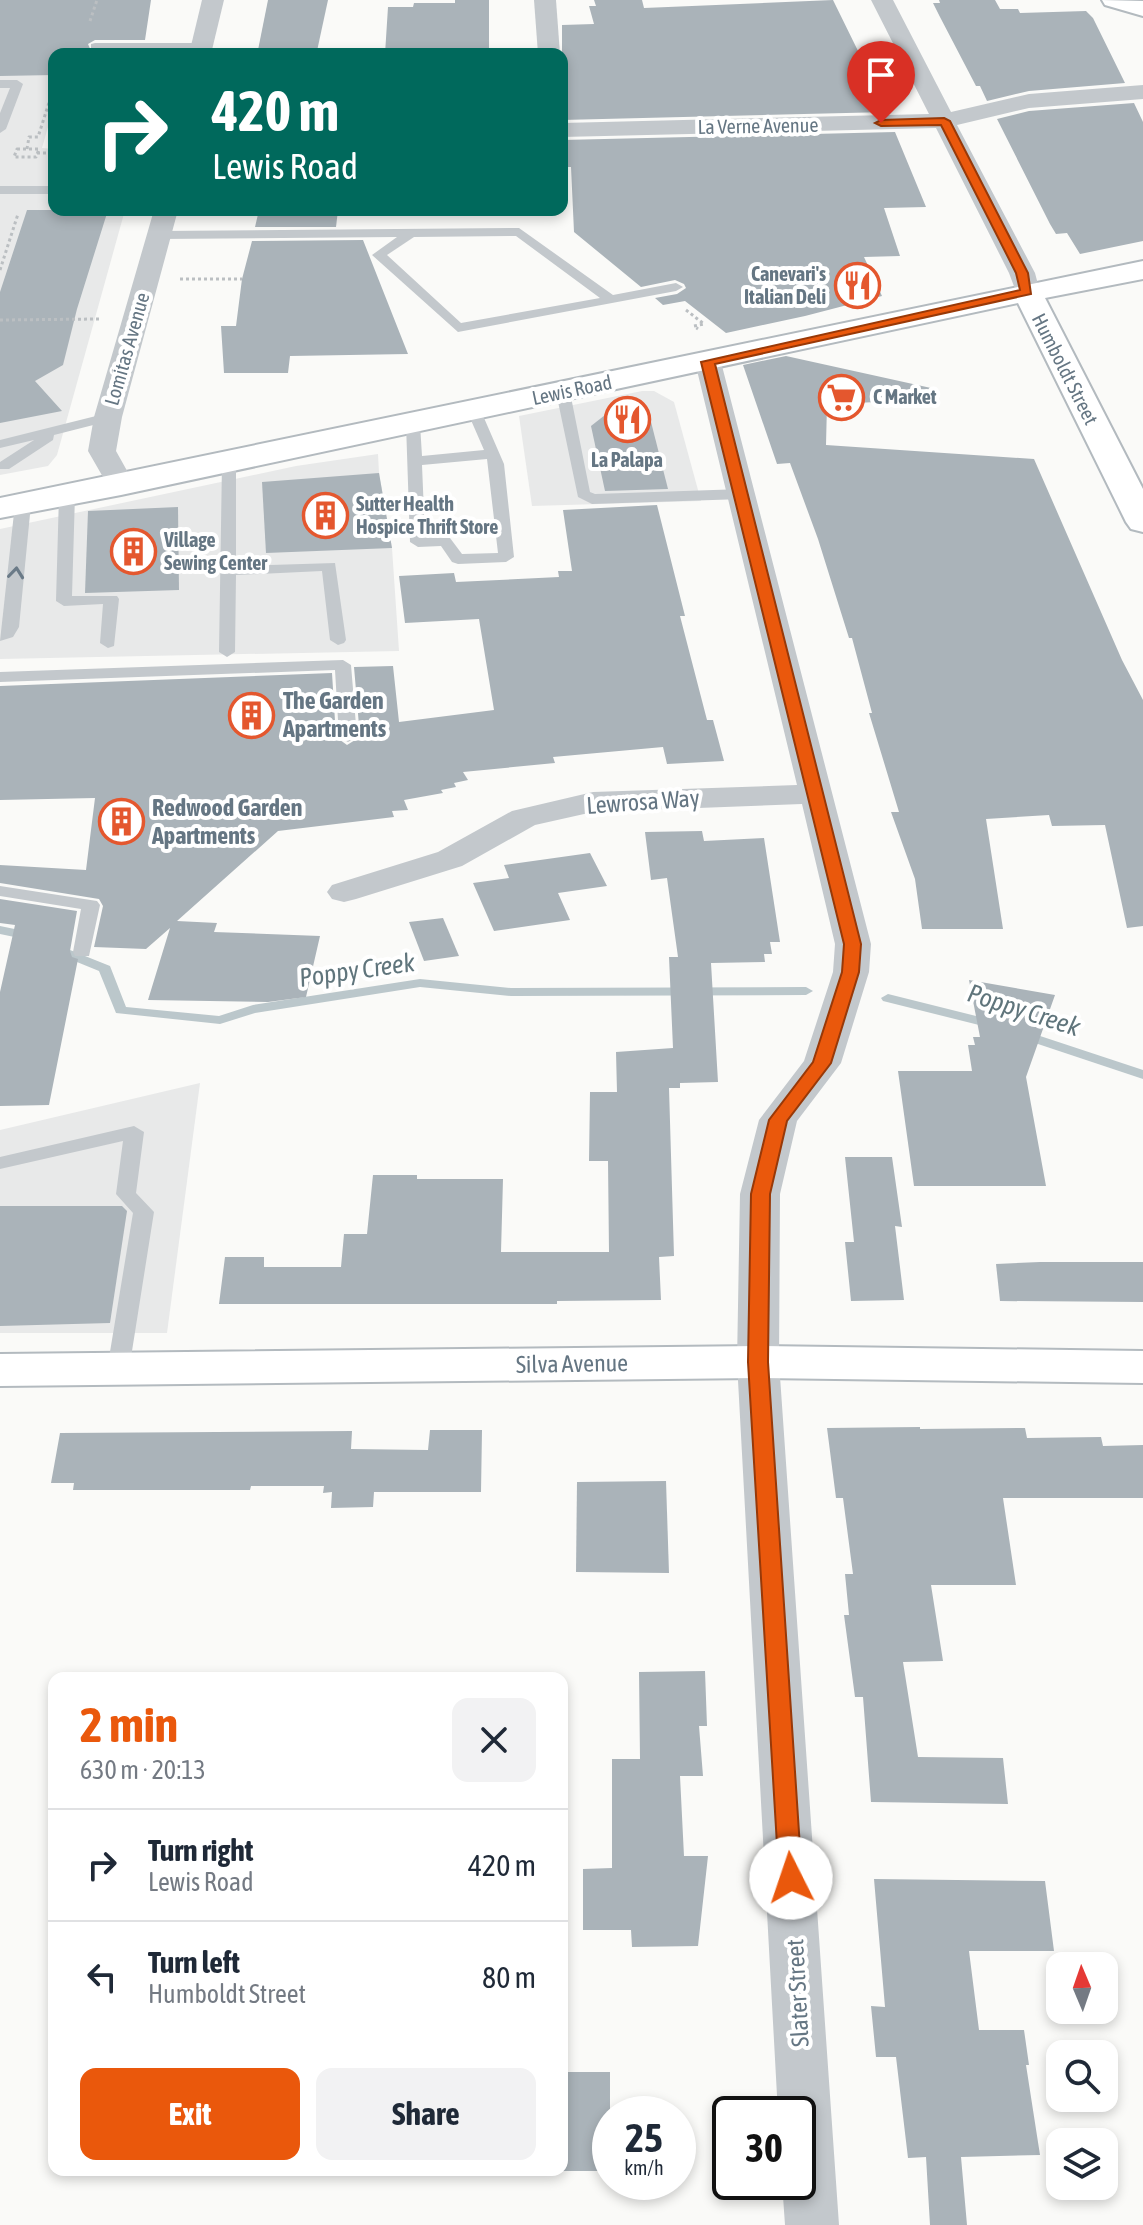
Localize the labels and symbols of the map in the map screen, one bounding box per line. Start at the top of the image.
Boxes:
pin [847,41,915,123]
street label: La Verne Avenue [697,113,819,138]
restaurant icon: Canevari's Italian Deli [833,261,881,309]
place label: Canevari's Italian Deli [744,262,826,308]
street label: Lomitas Avenue [99,290,154,408]
street label: Humboldt Street [1028,309,1103,428]
street label: Lewis Road [530,370,614,409]
supermarket icon: C Market [818,373,866,421]
place label: C Market [873,385,937,408]
restaurant icon: La Palapa [603,396,651,444]
place label: La Palapa [591,448,663,471]
building icon: Sutter Health Hospice Thrift Store [301,491,349,539]
place label: Sutter Health Hospice Thrift Store [356,492,498,538]
building icon: Village Sewing Center [109,527,157,575]
place label: Village Sewing Center [163,528,268,574]
one-way arrow [8,566,25,579]
place label: The Garden Apartments [282,687,387,742]
building icon: The Garden Apartments [228,691,276,739]
street label: Lewrosa Way [586,784,701,819]
place label: Redwood Garden Apartments [151,794,302,849]
building icon: Redwood Garden Apartments [97,798,145,846]
water label: Poppy Creek [297,947,417,993]
water label: Poppy Creek [964,978,1085,1042]
street label: Silva Avenue [516,1349,628,1378]
position arrow [749,1836,833,1920]
street label: Slater Street [781,1938,814,2048]
north arrow [1046,1952,1118,2024]
speed limit sign: 30 [712,2096,816,2200]

